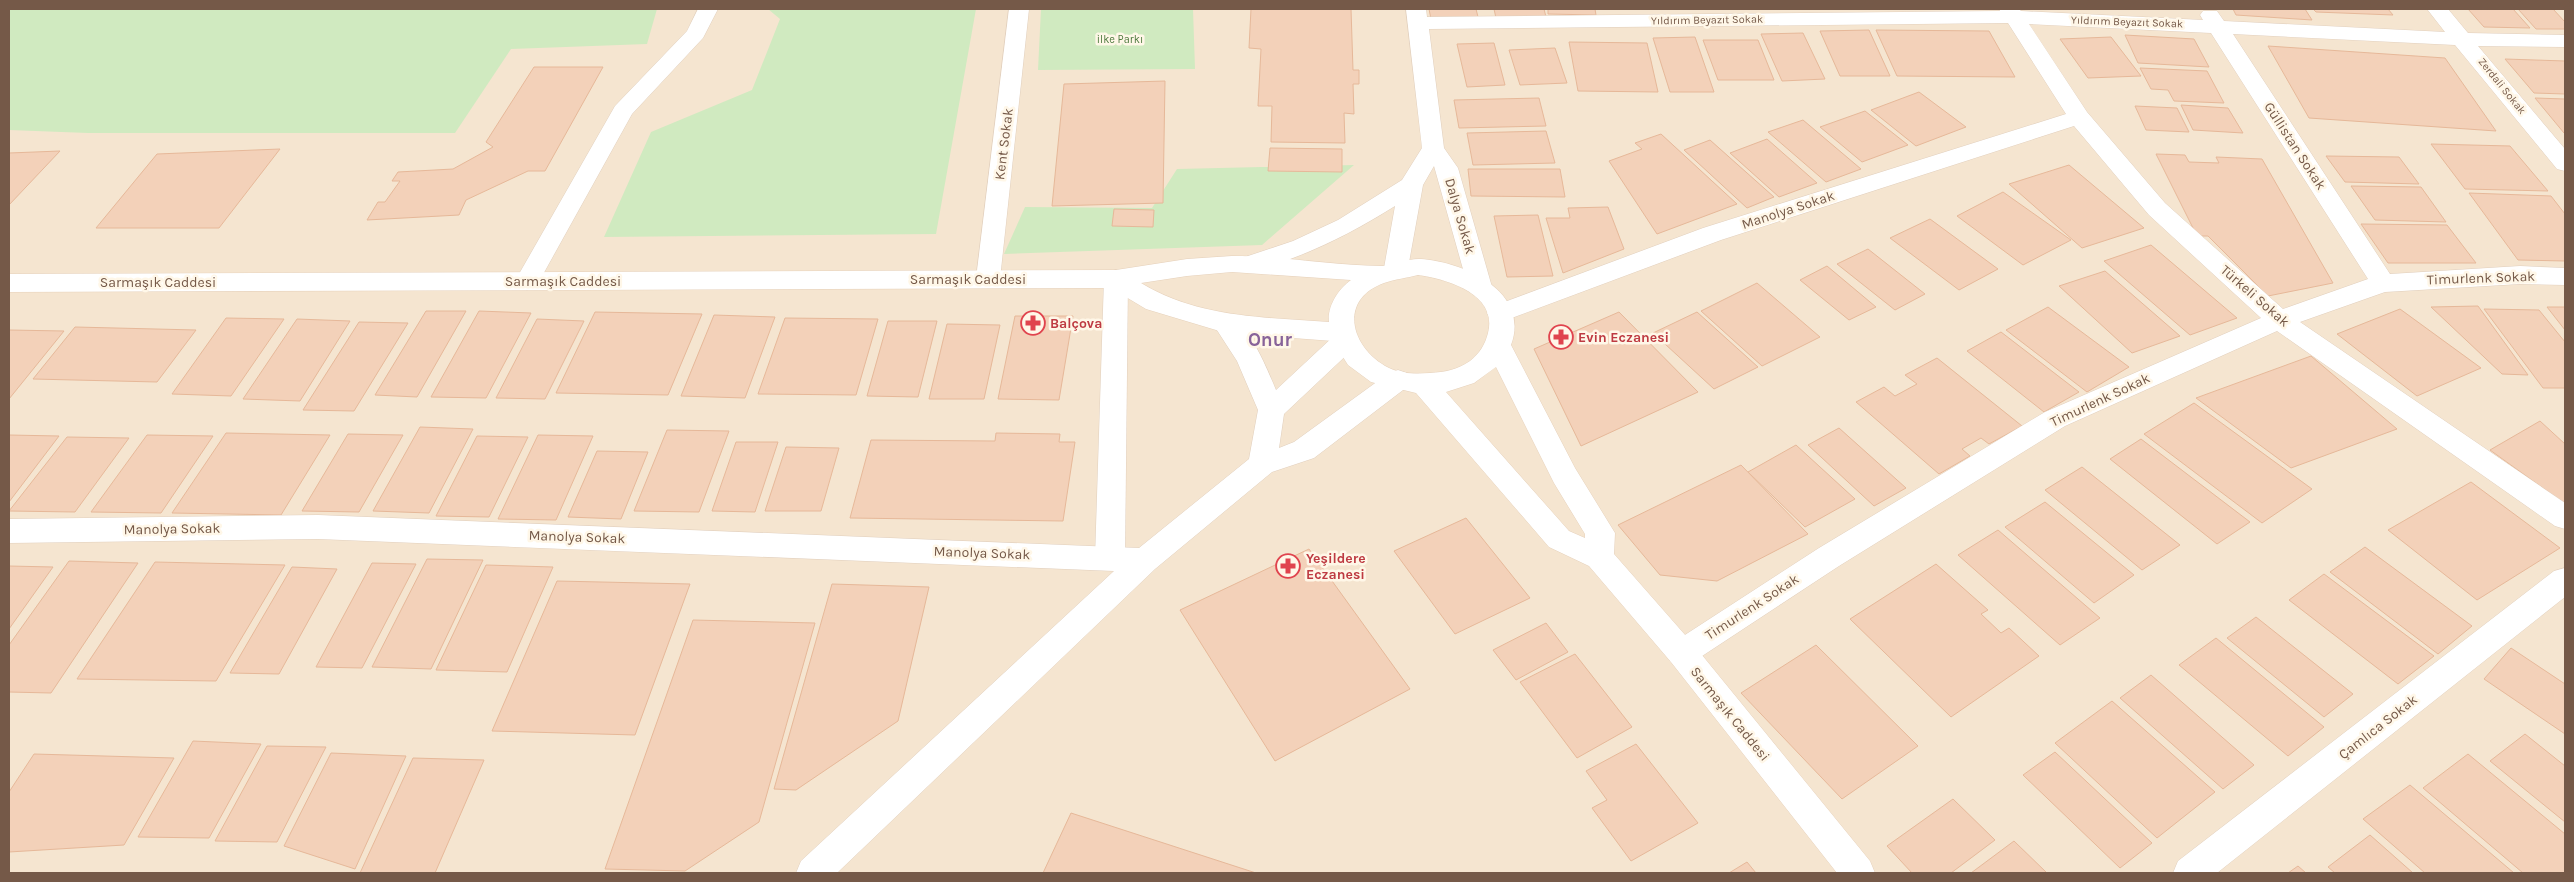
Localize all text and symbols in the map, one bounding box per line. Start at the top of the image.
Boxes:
street label: Yıldırım Beyazıt Sokak [1651,13,1763,27]
street label: Yıldırım Beyazıt Sokak [2071,14,2183,30]
park label: ilke Parkı [1097,33,1143,46]
street label: Zerdali Sokak [2475,55,2529,117]
street label: Güllistan Sokak [2260,99,2330,193]
street label: Kent Sokak [991,107,1017,181]
street label: Dalya Sokak [1441,176,1479,256]
street label: Manolya Sokak [1739,187,1837,233]
street label: Türkeli Sokak [2217,261,2293,331]
street label: Timurlenk Sokak [2427,268,2535,288]
street label: Sarmaşık Caddesi [910,271,1026,288]
street label: Sarmaşık Caddesi [505,273,621,290]
street label: Sarmaşık Caddesi [100,274,216,291]
pharmacy icon: Balçova [1020,310,1046,336]
place label: Balçova [1050,315,1102,332]
pharmacy icon: Evin Eczanesi [1548,324,1574,350]
district label: Onur [1248,329,1293,351]
place label: Evin Eczanesi [1578,329,1669,346]
street label: Timurlenk Sokak [2047,369,2153,431]
street label: Manolya Sokak [123,520,221,538]
street label: Manolya Sokak [528,527,626,547]
street label: Manolya Sokak [933,543,1031,563]
place label: Yeşildere Eczanesi [1306,550,1366,583]
pharmacy icon: Yeşildere Eczanesi [1275,553,1301,579]
street label: Timurlenk Sokak [1702,570,1802,644]
street label: Sarmaşık Caddesi [1687,663,1773,765]
street label: Çamlıca Sokak [2335,691,2421,763]

